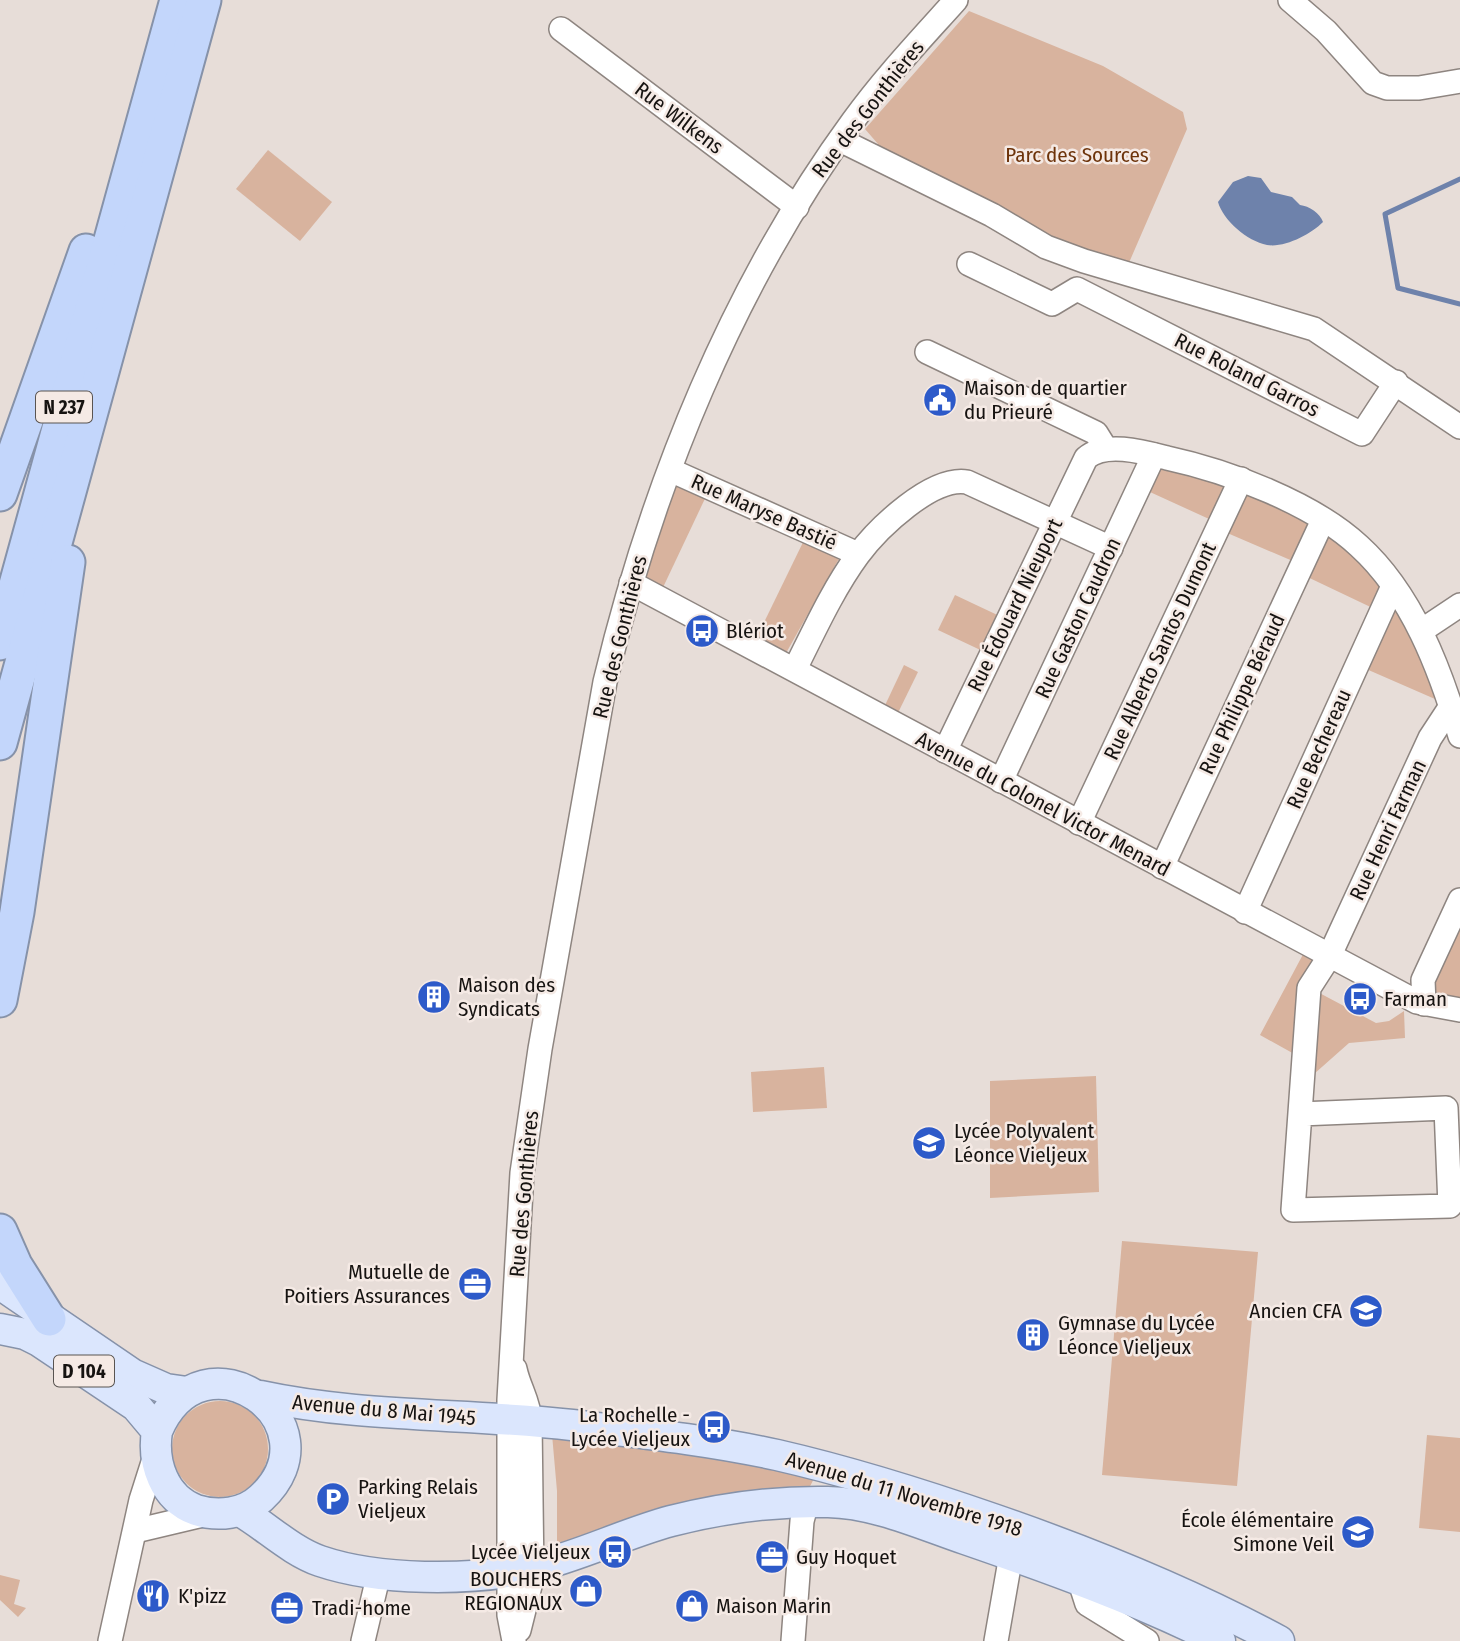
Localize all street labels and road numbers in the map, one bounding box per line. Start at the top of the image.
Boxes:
street label: Rue des Gonthières [806,35,930,183]
street label: Rue Wilkens [630,76,728,160]
street label: Rue Roland Garros [1170,327,1324,423]
road number: N 237 [36,392,92,422]
street label: Rue Maryse Bastié [687,468,841,556]
street label: Rue Édouard Nieuport [962,514,1068,696]
street label: Rue Gaston Caudron [1029,534,1127,702]
street label: Rue Alberto Santos Dumont [1098,538,1222,764]
street label: Rue des Gonthières [587,553,653,721]
street label: Rue Philippe Béraud [1193,610,1291,778]
street label: Rue Bechereau [1281,685,1357,813]
street label: Avenue du Colonel Victor Menard [911,726,1175,882]
street label: Rue Henri Farman [1344,755,1432,905]
street label: Rue des Gonthières [504,1110,544,1278]
road number: D 104 [54,1356,114,1386]
street label: Avenue du 8 Mai 1945 [291,1389,477,1431]
street label: Avenue du 11 Novembre 1918 [783,1446,1025,1542]

